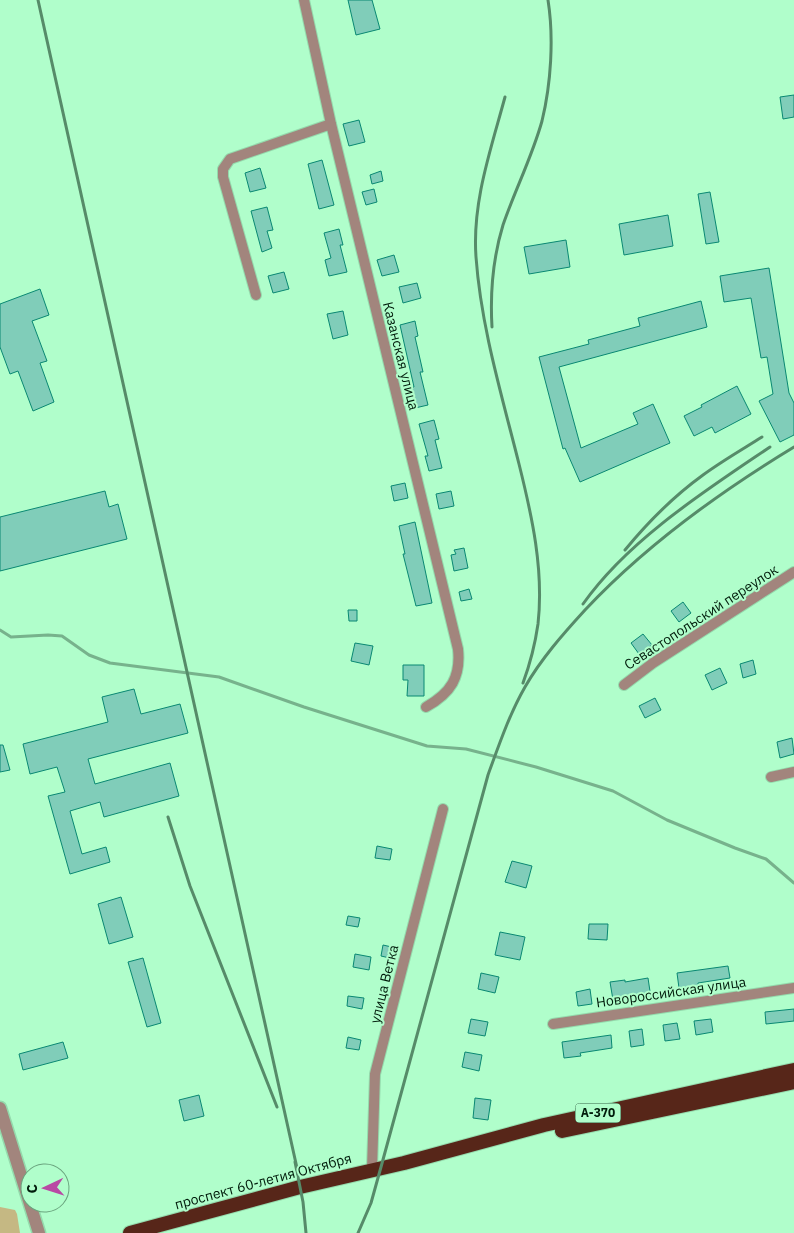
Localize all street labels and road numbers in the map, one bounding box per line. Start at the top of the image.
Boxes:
street label: Казанская улица [379,300,423,413]
street label: Севастопольский переулок [621,560,782,674]
street label: улица Ветка [366,942,403,1025]
street label: Новороссийская улица [595,972,748,1011]
road number: А-370 [576,1104,620,1122]
street label: проспект 60-летия Октября [173,1149,353,1213]

